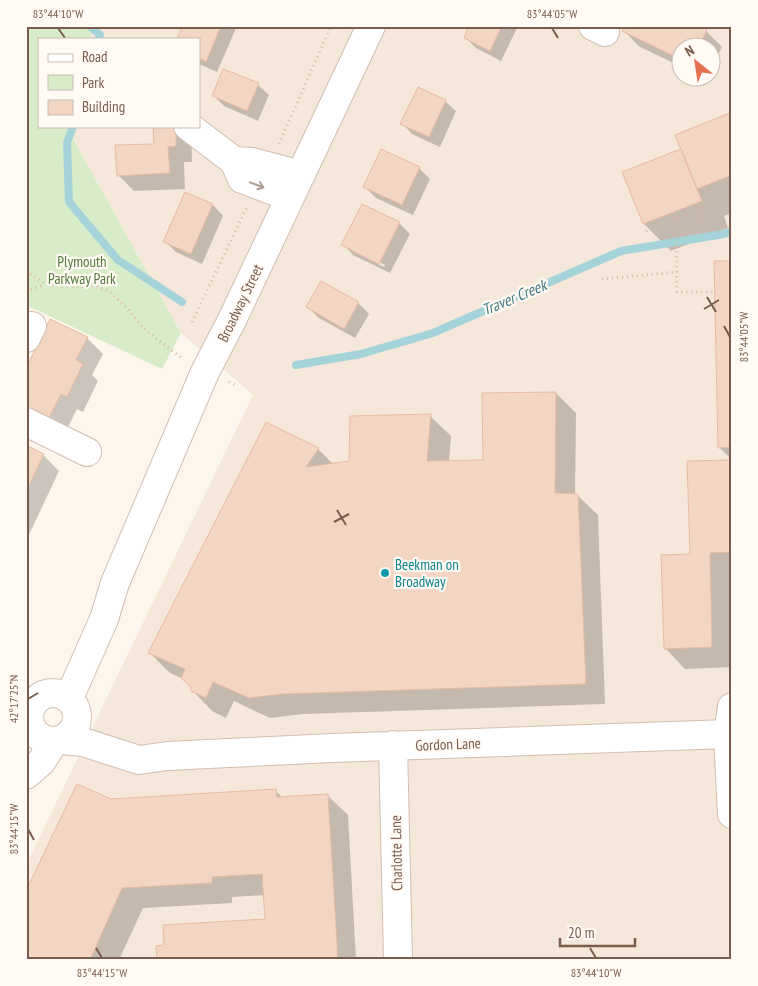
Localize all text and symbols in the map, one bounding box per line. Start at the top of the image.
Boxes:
text: 83°44'10"W [33,6,83,21]
text: 83°44'05"W [527,6,577,21]
legend [38,38,200,128]
north arrow [670,38,720,88]
text: N [682,41,697,60]
text: Road [82,47,108,66]
text: Park [82,73,104,92]
text: Building [82,97,125,116]
one-way arrow [250,181,265,190]
park label: Plymouth Parkway Park [48,252,116,288]
street label: Broadway Street [213,261,267,345]
water label: Traver Creek [479,274,551,319]
text: 83°44'05"W [736,312,751,362]
place label: Beekman on Broadway [395,555,459,591]
marker: Beekman on Broadway [379,567,391,579]
text: 42°17'25"N [6,675,21,723]
street label: Gordon Lane [415,733,481,755]
text: 83°44'15"W [6,804,21,854]
street label: Charlotte Lane [386,815,406,891]
scale bar [560,916,636,948]
text: 20 m [568,923,594,942]
text: 83°44'15"W [77,965,127,980]
text: 83°44'10"W [571,965,621,980]

